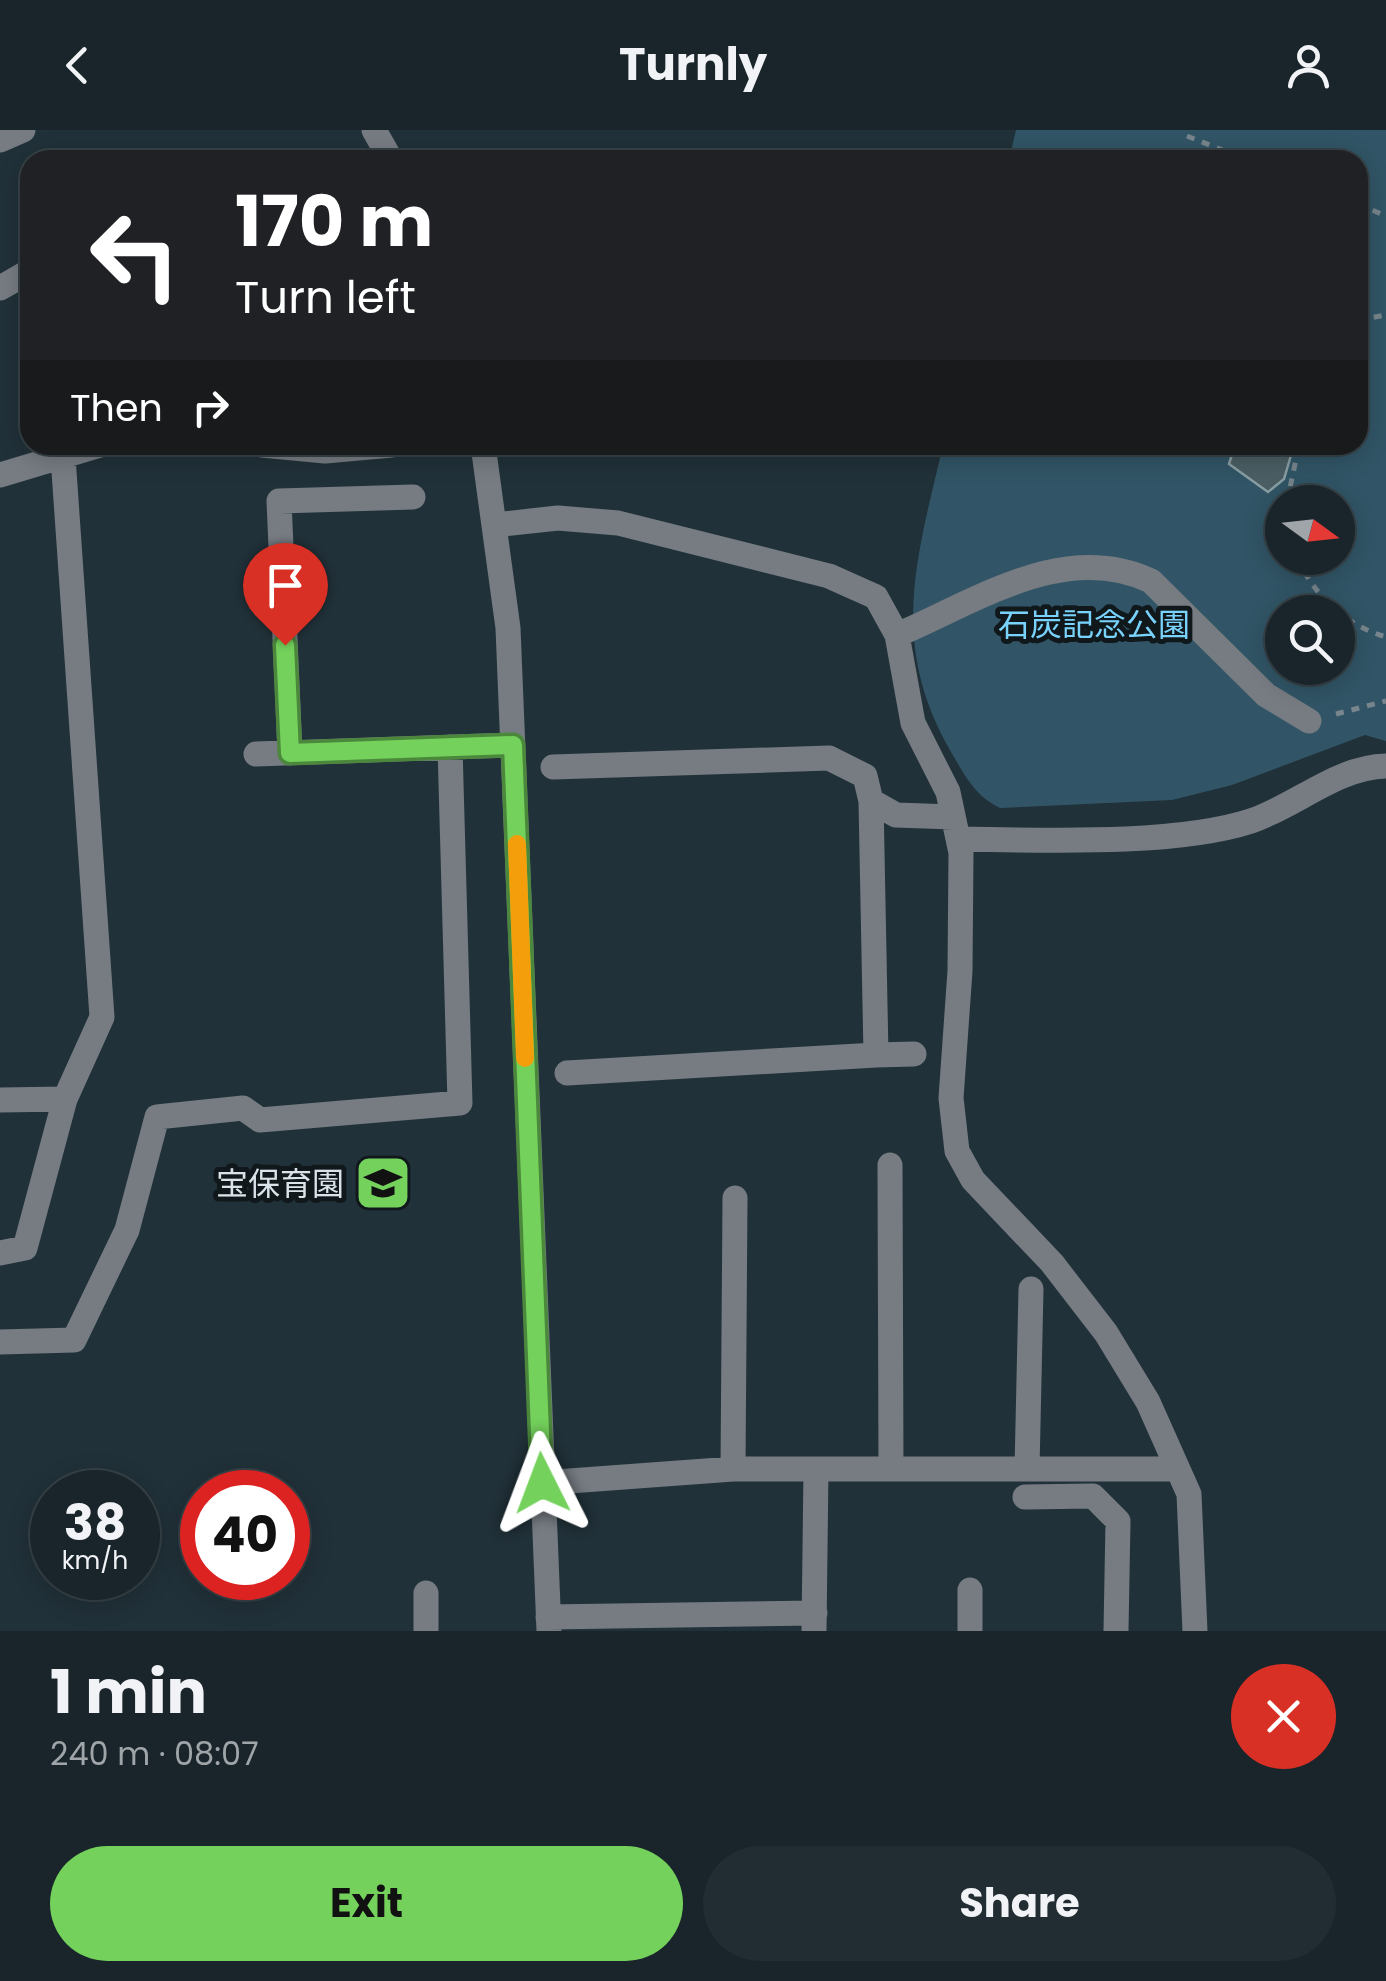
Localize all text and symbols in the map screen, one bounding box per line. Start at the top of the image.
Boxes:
text: Turnly [619,33,767,96]
icon: back [50,38,105,93]
icon: person [1281,38,1336,93]
text: 170 m [235,172,433,271]
icon: left [70,190,200,320]
text: Turn left [235,266,416,329]
icon: right [183,380,238,435]
text: Then [70,381,163,434]
north arrow [1265,485,1355,575]
map controls [1265,485,1355,685]
pin [243,543,328,646]
icon: arrive [258,558,313,613]
button: search [1265,595,1355,685]
park label: 石炭記念公園 [998,602,1190,647]
school or university icon: 宝保育園 [353,1153,413,1213]
place label: 宝保育園 [216,1161,344,1206]
position arrow [490,1431,594,1535]
speed limit sign: 40 [180,1470,310,1600]
text: 38 [64,1487,126,1558]
text: km/h [62,1543,128,1578]
text: 1 min [50,1650,207,1734]
button: close [1231,1664,1336,1769]
text: 240 m · 08:07 [50,1731,259,1776]
button: Exit [50,1846,683,1961]
button: Share [703,1846,1336,1961]

